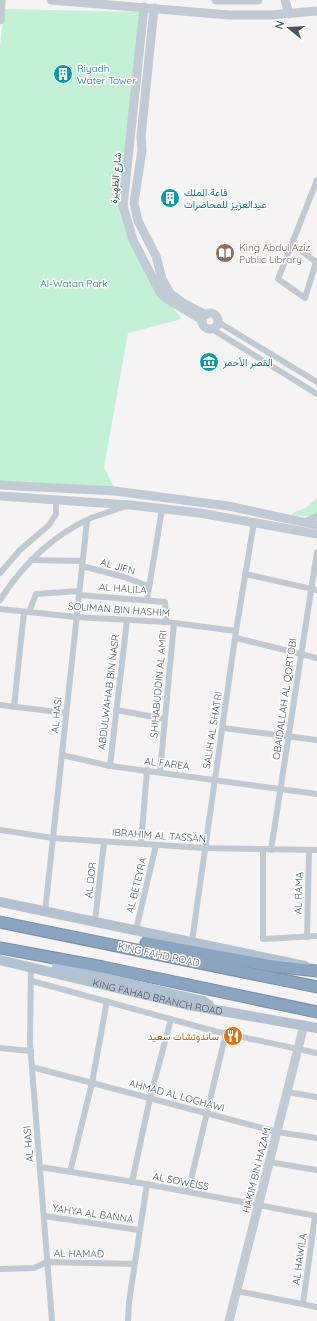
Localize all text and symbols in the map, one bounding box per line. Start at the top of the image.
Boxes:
north arrow [269,8,309,48]
text: N [272,19,287,31]
place label: Riyadh Water Tower [77,62,136,87]
building icon: Riyadh Water Tower [52,63,74,85]
street label: شارع الظهيرة [107,152,124,204]
place label: قاعة الملك عبدالعزيز للمحاضرات [184,186,267,211]
building icon: قاعة الملك عبدالعزيز للمحاضرات [159,187,181,209]
place label: King Abdul Aziz Public Library [239,241,311,266]
library icon: King Abdul Aziz Public Library [214,242,236,264]
park label: Al-Watan Park [40,277,108,290]
museum icon: القصر الأحمر [198,351,220,373]
place label: القصر الأحمر [222,356,273,369]
street label: AL JIFN [99,555,137,578]
street label: AL HALILA [99,580,148,597]
street label: SOLIMAN BIN HASHIM [68,599,170,620]
street label: SHIHABUDDIN AL AMRI [147,630,170,738]
street label: ABDULWAHAB BIN NASR [95,633,122,751]
street label: OBAIDALLAH AL QORTOBI [270,637,299,761]
street label: SALIH AL SHATRI [200,690,225,770]
street label: AL HASI [48,696,65,734]
street label: AL FAREA [144,754,191,773]
street label: IBRAHIM AL TASSAN [111,826,207,845]
street label: AL BETEYRA [123,855,150,914]
street label: AL DOR [82,861,99,899]
street label: AL RAMA [291,871,306,914]
street label: KING FAHD ROAD [117,940,201,969]
street label: KING FAHAD BRANCH ROAD [91,976,224,1018]
restaurant icon: ساندوتشات سعيد [222,1025,244,1047]
place label: ساندوتشات سعيد [148,1030,219,1043]
street label: AHMAD AL LOGHAWI [128,1076,226,1114]
street label: AL HASI [20,1125,37,1163]
street label: HAKIM BIN HAZAM [240,1126,273,1214]
street label: AL SOWEISS [152,1170,210,1193]
street label: YAHYA AL BANNA [52,1201,135,1226]
street label: AL HAWILA [289,1232,310,1286]
street label: AL HAMAD [54,1247,104,1260]

